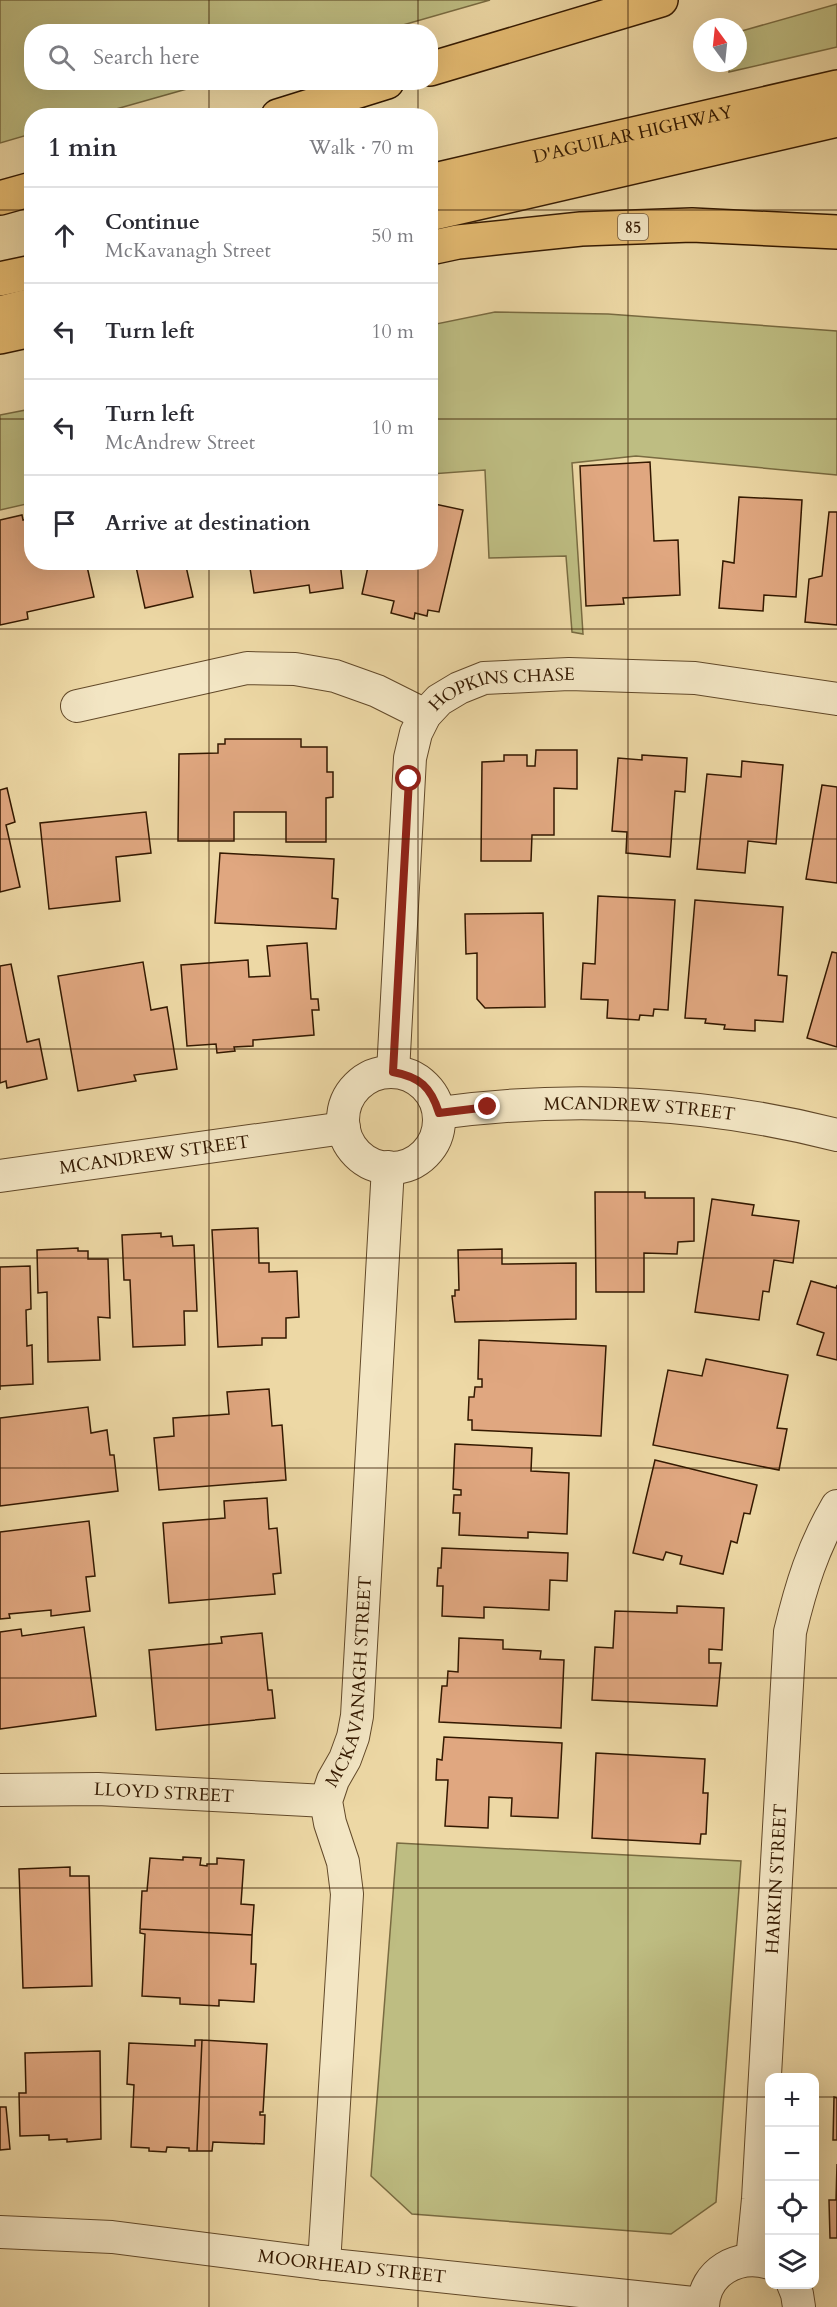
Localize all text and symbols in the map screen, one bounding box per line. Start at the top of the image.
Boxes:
north arrow [693,18,747,72]
search box [24,24,438,90]
icon: search [45,41,78,74]
text: Search here [93,42,200,72]
street label: D'AGUILAR HIGHWAY [530,99,736,170]
text: 1 min [48,130,117,165]
text: Walk · 70 m [309,134,414,161]
text: Continue [105,207,200,237]
road number: 85 [618,214,648,240]
icon: ahead [48,219,81,252]
text: 50 m [371,222,414,249]
text: McKavanagh Street [105,237,271,264]
icon: left [48,315,81,348]
text: Turn left [105,316,194,346]
text: 10 m [371,318,414,345]
text: Turn left [105,399,194,429]
icon: left [48,411,81,444]
text: 10 m [371,414,414,441]
text: McAndrew Street [105,429,255,456]
icon: arrive [48,507,81,540]
text: Arrive at destination [105,508,310,538]
street label: HOPKINS CHASE [423,662,575,717]
route start [395,765,421,791]
street label: MCANDREW STREET [543,1091,737,1127]
route end [474,1093,500,1119]
street label: MCANDREW STREET [58,1129,251,1181]
street label: MCKAVANAGH STREET [319,1575,378,1792]
street label: LLOYD STREET [93,1777,235,1809]
street label: HARKIN STREET [760,1803,793,1955]
map controls [765,2073,819,2289]
button: + [765,2073,819,2127]
button: − [765,2127,819,2181]
button: locate [765,2181,819,2235]
button: layers [765,2235,819,2289]
street label: MOORHEAD STREET [256,2244,447,2290]

